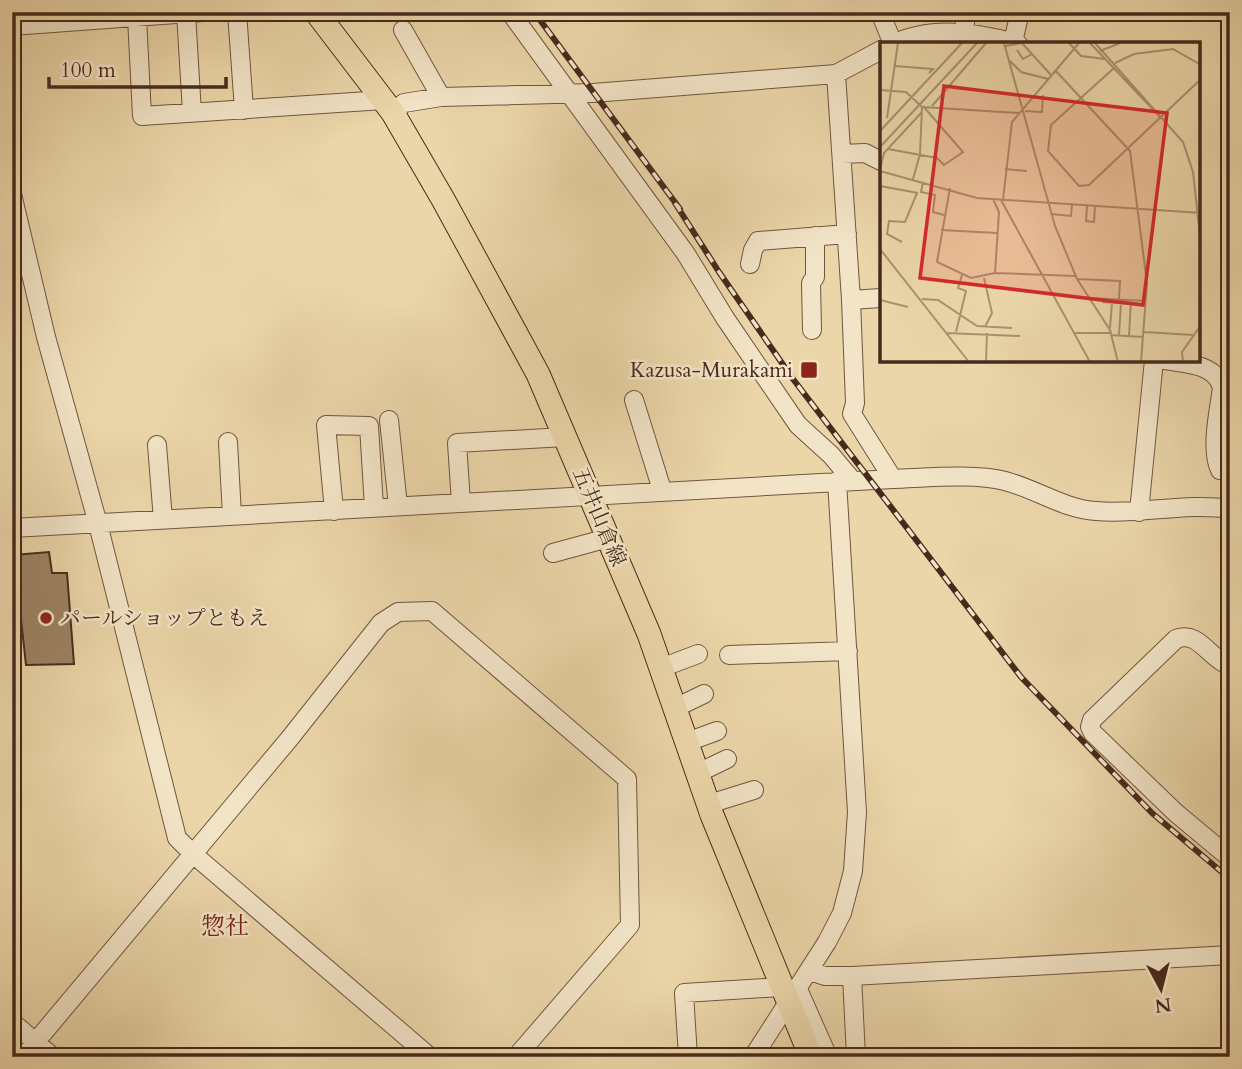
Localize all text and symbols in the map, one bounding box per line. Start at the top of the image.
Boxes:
inset map [880,42,1200,362]
scale bar [49,46,226,90]
text: 100 m [60,56,116,85]
place label: Kazusa-Murakami [630,356,793,385]
marker: Kazusa-Murakami [799,360,819,380]
street label: 五井山倉線 [565,463,633,571]
place label: パールショップともえ [60,604,269,633]
marker: パールショップともえ [38,610,54,626]
district label: 惣社 [201,910,249,943]
north arrow [1126,954,1196,1024]
text: N [1153,991,1173,1019]

